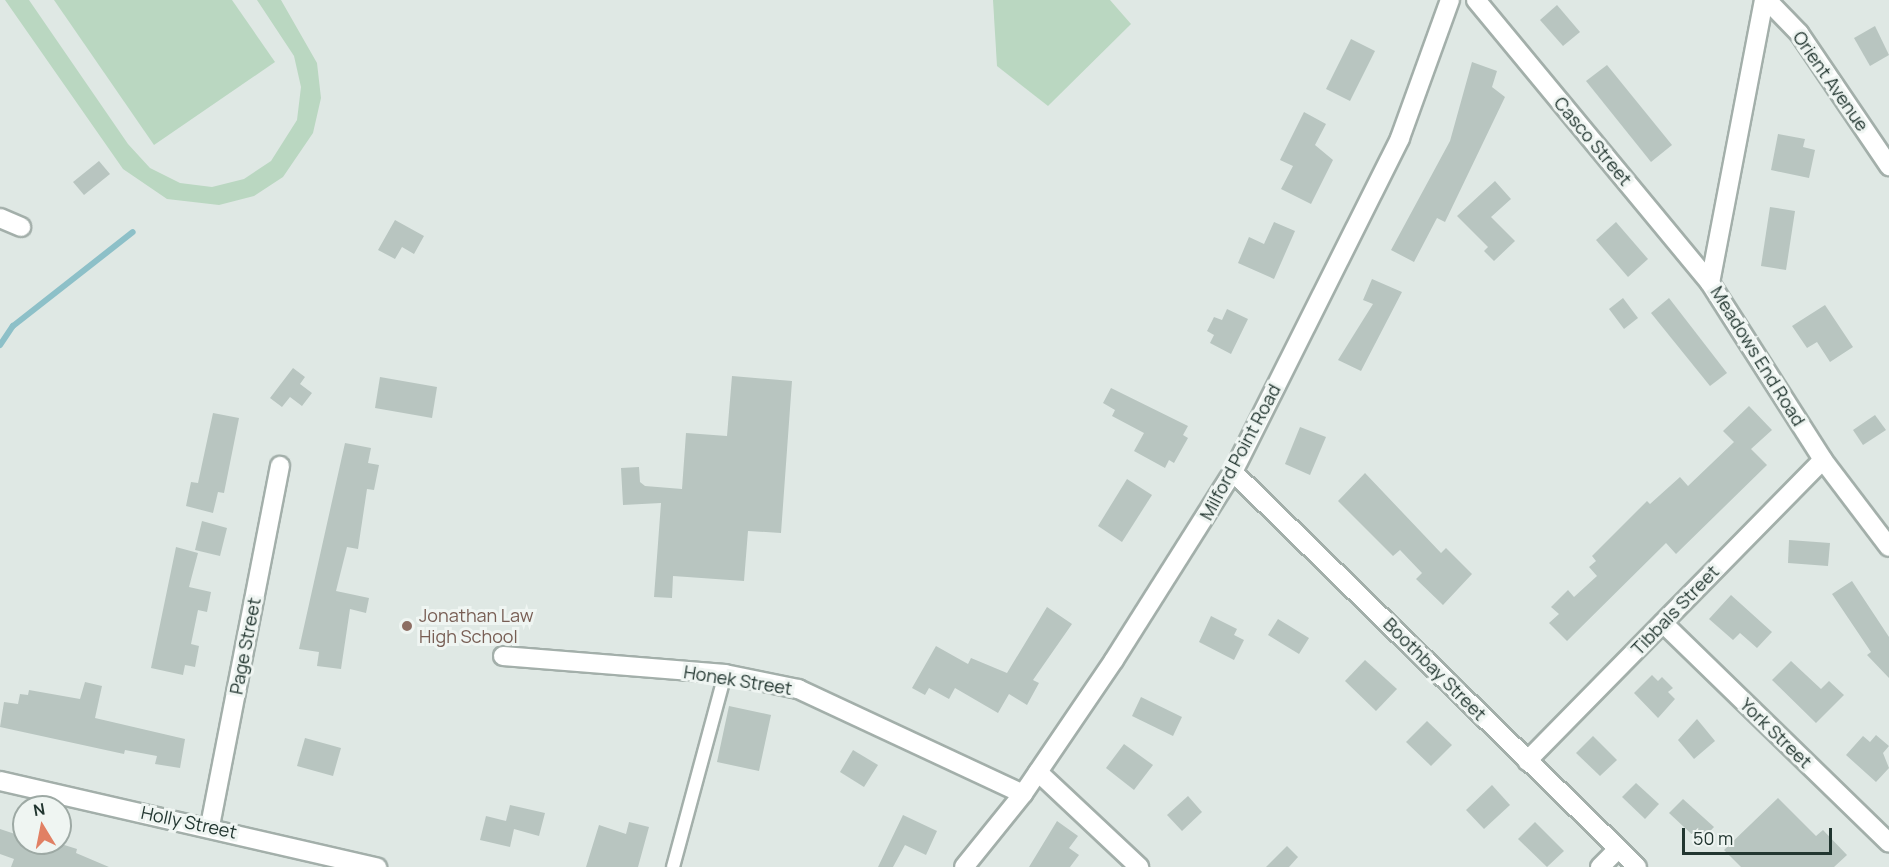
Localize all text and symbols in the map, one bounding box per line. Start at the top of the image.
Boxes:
street label: Orient Avenue [1789,27,1873,135]
street label: Casco Street [1550,92,1636,190]
street label: Meadows End Road [1706,282,1810,430]
street label: Milford Point Road [1195,380,1285,524]
street label: Tibbals Street [1627,561,1723,659]
street label: Page Street [225,596,265,696]
place label: Jonathan Law High School [419,605,534,648]
street label: Boothbay Street [1379,613,1491,725]
marker: Jonathan Law High School [400,619,414,633]
street label: Honek Street [682,661,794,699]
street label: York Street [1736,694,1816,772]
north arrow [12,795,72,855]
text: N [32,797,47,821]
street label: Holly Street [139,801,239,843]
scale bar [1685,816,1835,854]
text: 50 m [1693,826,1733,850]

